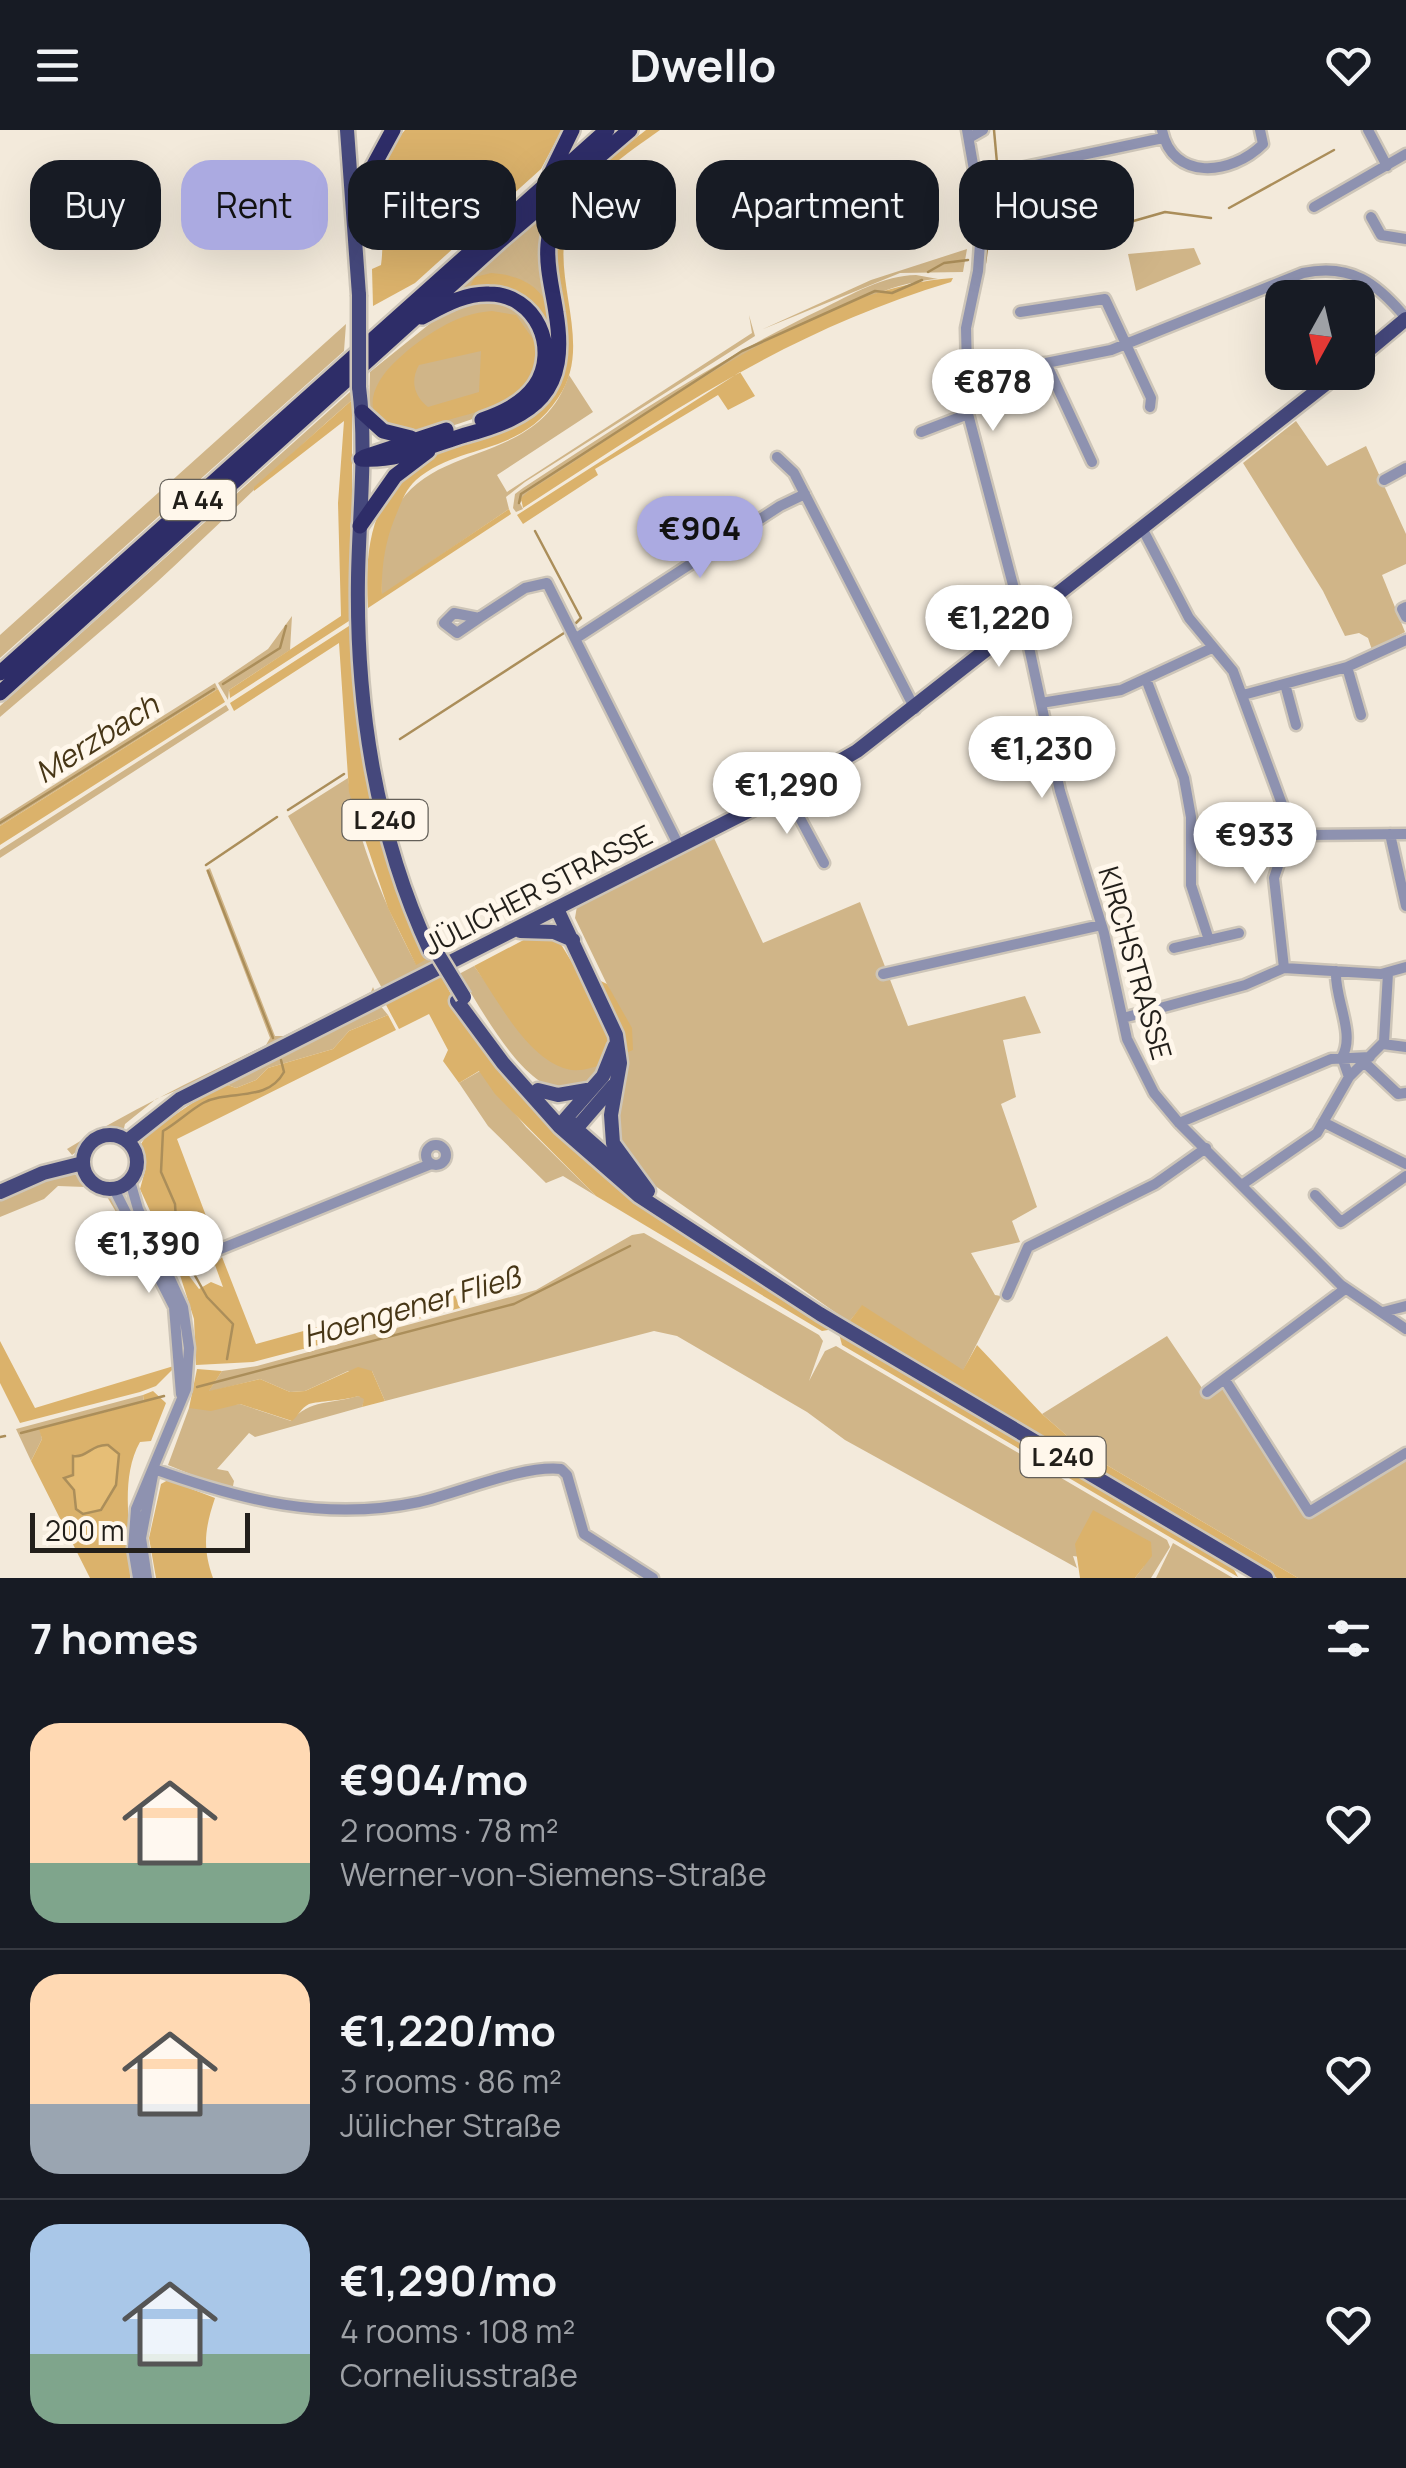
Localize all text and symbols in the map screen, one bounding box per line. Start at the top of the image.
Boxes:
text: Dwello [630,34,776,96]
icon: menu [30,38,85,93]
icon: heart [1321,38,1376,93]
chip: Buy [30,160,161,250]
chip: Rent [181,160,328,250]
chip: Filters [348,160,516,250]
chip: New [536,160,676,250]
chip: Apartment [696,160,939,250]
chip: House [959,160,1134,250]
north arrow [1265,280,1375,390]
map controls [1265,280,1375,390]
pin: €878 [934,349,1052,434]
text: €878 [954,359,1032,403]
road number: A 44 [160,480,236,520]
pin: €904 [641,496,759,581]
text: €904 [659,506,741,550]
pin: €1,220 [918,585,1080,670]
text: €1,220 [947,595,1051,639]
water label: Merzbach [27,683,167,792]
pin: €1,230 [961,716,1123,801]
text: €1,230 [990,726,1094,770]
pin: €1,290 [706,752,868,837]
text: €1,290 [735,762,839,806]
road number: L 240 [342,800,428,840]
pin: €933 [1196,802,1314,887]
text: €933 [1216,812,1294,856]
street label: JÜLICHER STRASSE [417,815,658,963]
street label: KIRCHSTRASSE [1090,862,1182,1064]
pin: €1,390 [68,1211,230,1296]
text: €1,390 [97,1221,201,1265]
water label: Hoengener Fließ [298,1255,526,1356]
road number: L 240 [1020,1437,1106,1477]
scale bar [30,1508,250,1552]
text: 200 m [45,1511,124,1549]
text: 7 homes [30,1609,198,1667]
icon: filters [1321,1611,1376,1666]
text: €904/mo [340,1750,528,1808]
icon: home [110,1763,230,1883]
icon: heart [1321,1796,1376,1851]
text: 2 rooms · 78 m² [340,1808,559,1852]
text: Werner-von-Siemens-Straße [340,1852,767,1896]
text: €1,220/mo [340,2001,556,2059]
icon: home [110,2014,230,2134]
icon: heart [1321,2047,1376,2102]
text: 3 rooms · 86 m² [340,2059,562,2103]
text: Jülicher Straße [340,2103,561,2147]
text: €1,290/mo [340,2251,557,2309]
icon: home [110,2264,230,2384]
icon: heart [1321,2297,1376,2352]
text: 4 rooms · 108 m² [340,2309,575,2353]
text: Corneliusstraße [340,2353,578,2397]

